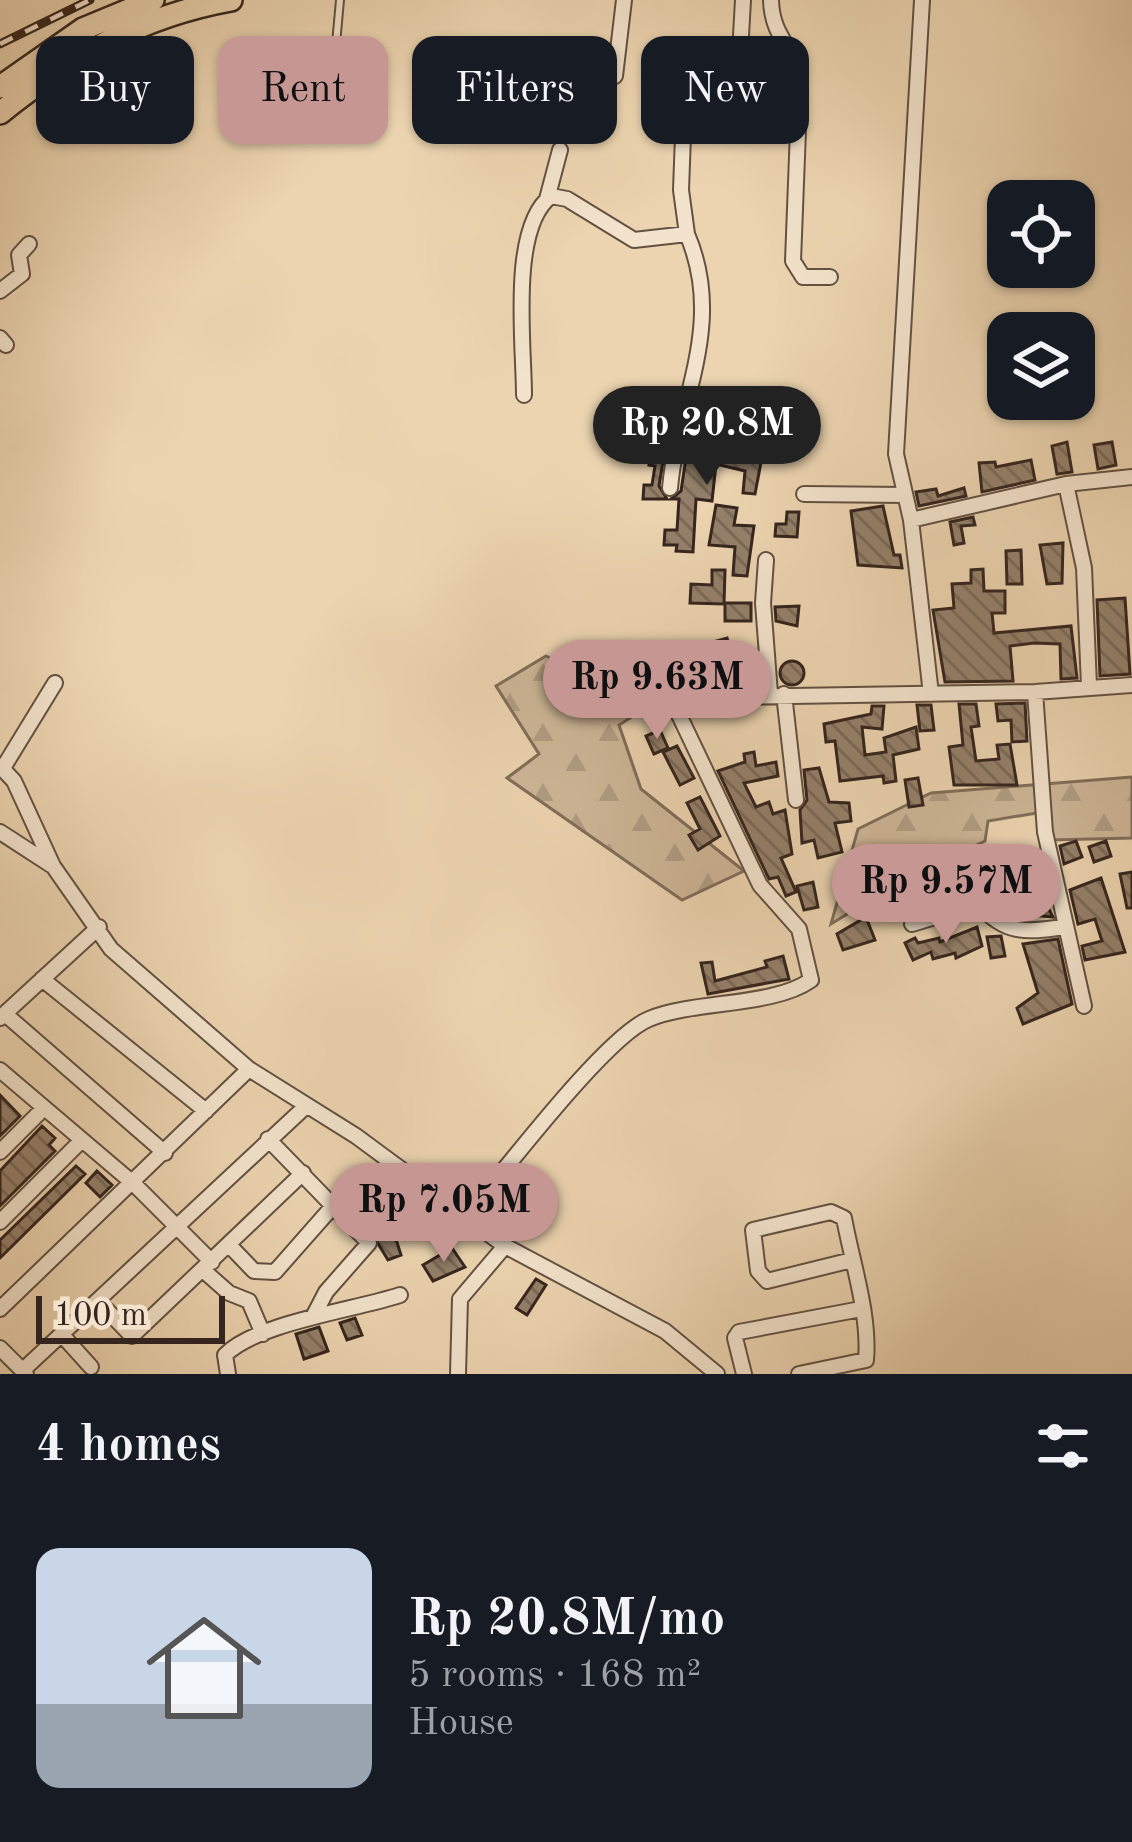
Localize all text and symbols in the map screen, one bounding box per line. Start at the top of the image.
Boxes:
chip: Buy [36,36,194,144]
chip: Rent [218,36,388,144]
chip: Filters [412,36,617,144]
chip: New [641,36,809,144]
map controls [987,180,1095,420]
button: locate [987,180,1095,288]
button: layers [987,312,1095,420]
pin: Rp 20.8M [583,386,831,488]
text: Rp 20.8M [620,405,794,444]
pin: Rp 9.63M [533,640,781,742]
text: Rp 9.63M [570,659,744,698]
pin: Rp 9.57M [822,844,1070,946]
text: Rp 9.57M [859,863,1033,902]
pin: Rp 7.05M [320,1163,568,1265]
text: Rp 7.05M [357,1182,531,1221]
scale bar [36,1290,225,1343]
text: 100 m [54,1300,147,1333]
icon: filters [1030,1413,1096,1479]
text: 4 homes [36,1421,221,1472]
text: Rp 20.8M/mo [408,1595,725,1646]
icon: home [132,1596,276,1740]
text: 5 rooms · 168 m² [408,1656,701,1695]
text: House [408,1704,514,1743]

